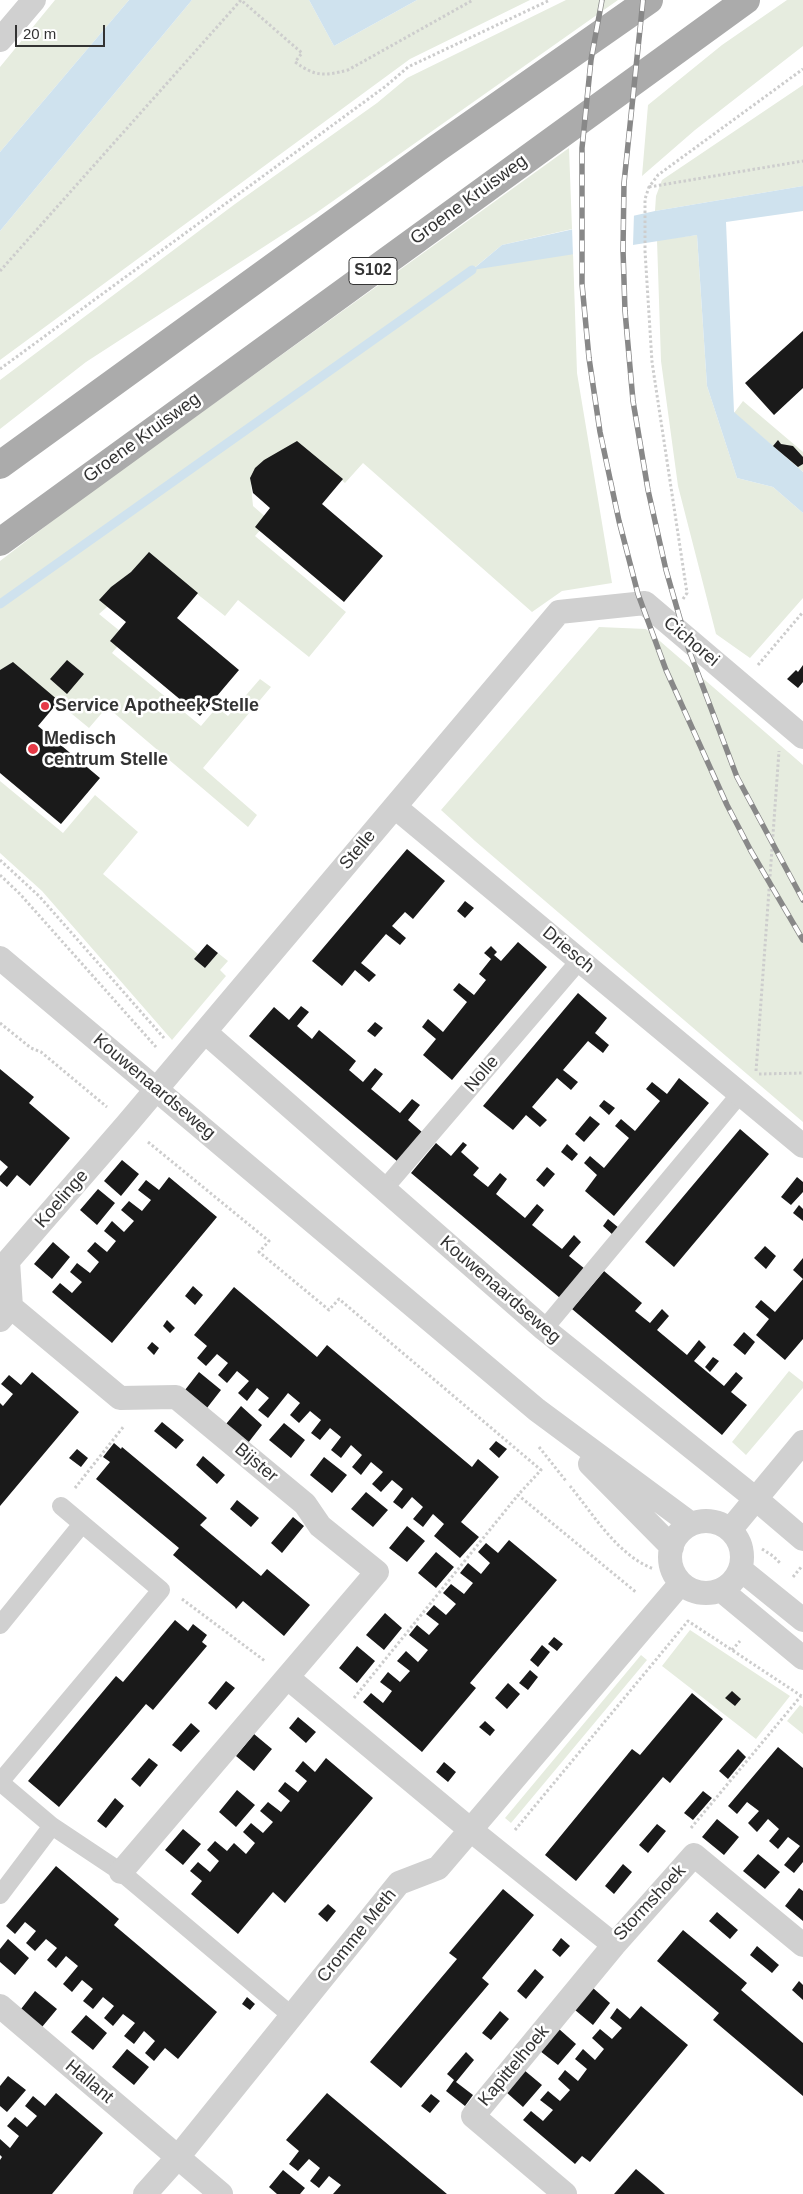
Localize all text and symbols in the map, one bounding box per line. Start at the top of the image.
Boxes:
scale bar [18,15,108,47]
text: 20 m [23,25,56,42]
street label: Groene Kruisweg [406,150,532,250]
road number: S102 [349,258,397,284]
street label: Groene Kruisweg [79,388,205,488]
street label: Cichorei [659,613,723,671]
place label: Service Apotheek Stelle [55,695,259,717]
marker: Service Apotheek Stelle [39,700,51,712]
place label: Medisch centrum Stelle [44,728,168,771]
marker: Medisch centrum Stelle [26,742,40,756]
street label: Stelle [335,826,381,874]
street label: Driesch [538,922,598,978]
street label: Kouwenaardseweg [88,1030,220,1144]
street label: Nolle [460,1051,504,1097]
street label: Koelinge [31,1165,93,1233]
street label: Kouwenaardseweg [435,1232,565,1348]
street label: Bijster [230,1439,282,1487]
street label: Stormshoek [609,1861,691,1945]
street label: Cromme Meth [313,1885,401,1987]
street label: Kapittelhoek [474,2021,554,2111]
street label: Hallant [61,2056,117,2108]

